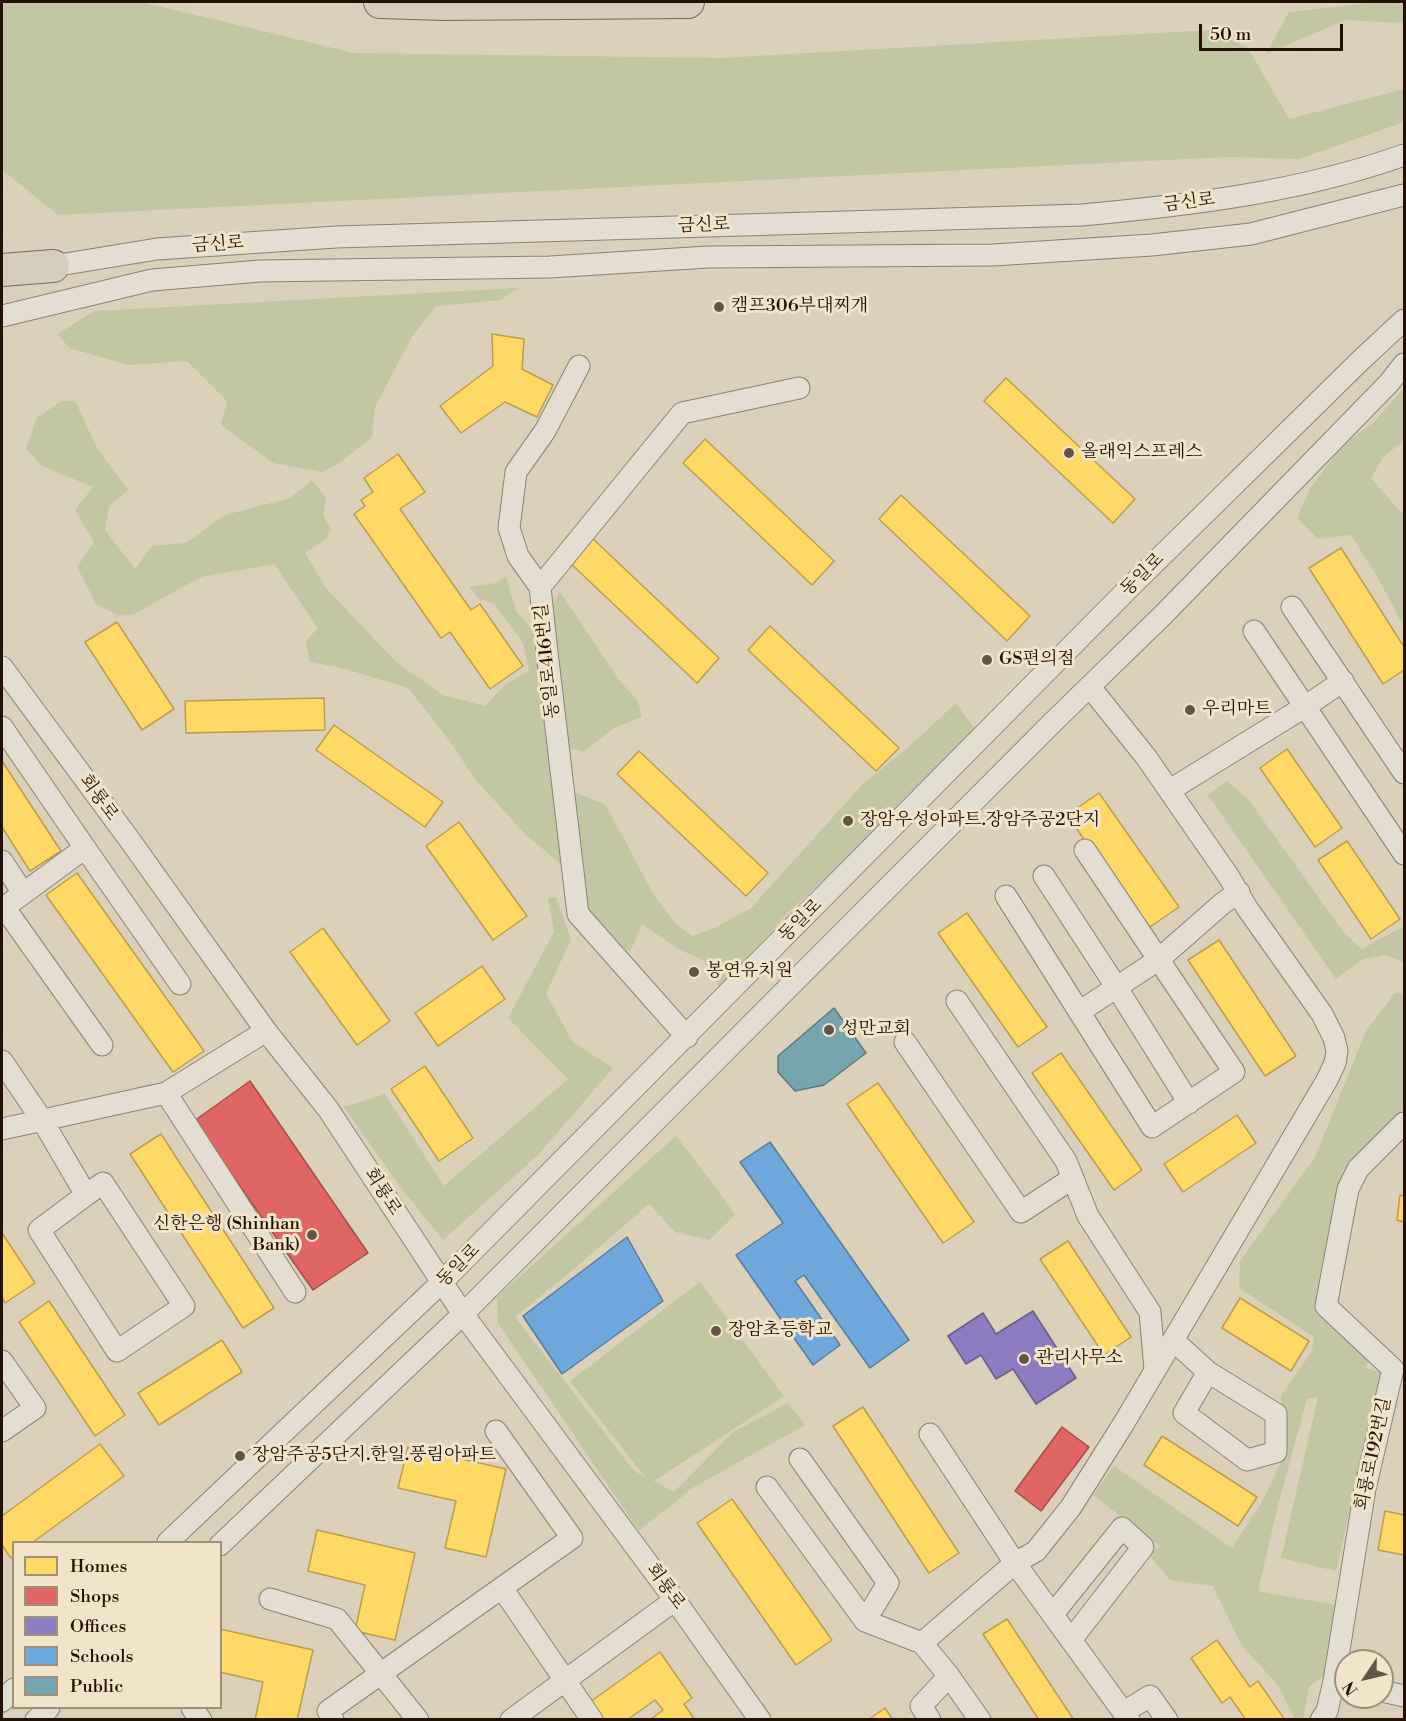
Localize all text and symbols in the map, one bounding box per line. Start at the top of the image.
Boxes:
scale bar [1202,12,1346,50]
text: 50 m [1210,23,1251,46]
street label: 금신로 [1162,189,1216,217]
street label: 금신로 [678,214,730,238]
street label: 금신로 [191,232,245,258]
place label: 캠프306부대찌개 [731,296,868,318]
marker: 캠프306부대찌개 [712,300,726,314]
place label: 올래익스프레스 [1081,442,1203,464]
marker: 올래익스프레스 [1062,446,1076,460]
street label: 동일로 [1117,549,1169,601]
street label: 동일로416번길 [531,602,565,720]
place label: GS편의점 [999,649,1075,671]
marker: GS편의점 [980,653,994,667]
place label: 우리마트 [1202,699,1272,721]
marker: 우리마트 [1183,703,1197,717]
street label: 회룡로 [74,771,122,825]
place label: 장암우성아파트.장암주공2단지 [860,810,1100,832]
marker: 장암우성아파트.장암주공2단지 [841,814,855,828]
street label: 동일로 [775,895,827,947]
place label: 봉연유치원 [706,961,793,983]
marker: 봉연유치원 [687,965,701,979]
place label: 성만교회 [841,1019,911,1041]
marker: 성만교회 [822,1023,836,1037]
street label: 회룡로 [359,1164,405,1220]
place label: 신한은행 (Shinhan Bank) [153,1214,300,1256]
marker: 신한은행 (Shinhan Bank) [305,1228,319,1242]
street label: 동일로 [433,1240,485,1292]
place label: 장암초등학교 [728,1320,832,1342]
marker: 장암초등학교 [709,1324,723,1338]
place label: 관리사무소 [1036,1348,1123,1370]
marker: 관리사무소 [1017,1352,1031,1366]
street label: 회룡로192번길 [1351,1395,1397,1513]
place label: 장암주공5단지.한일.풍림아파트 [252,1445,496,1467]
marker: 장암주공5단지.한일.풍림아파트 [233,1449,247,1463]
legend [12,1541,222,1709]
text: Homes [70,1555,127,1578]
street label: 회룡로 [641,1560,689,1614]
text: Shops [70,1585,119,1608]
text: Offices [70,1615,126,1638]
text: Schools [70,1645,133,1668]
north arrow [1334,1649,1394,1709]
text: Public [70,1675,123,1698]
text: N [1339,1677,1363,1699]

